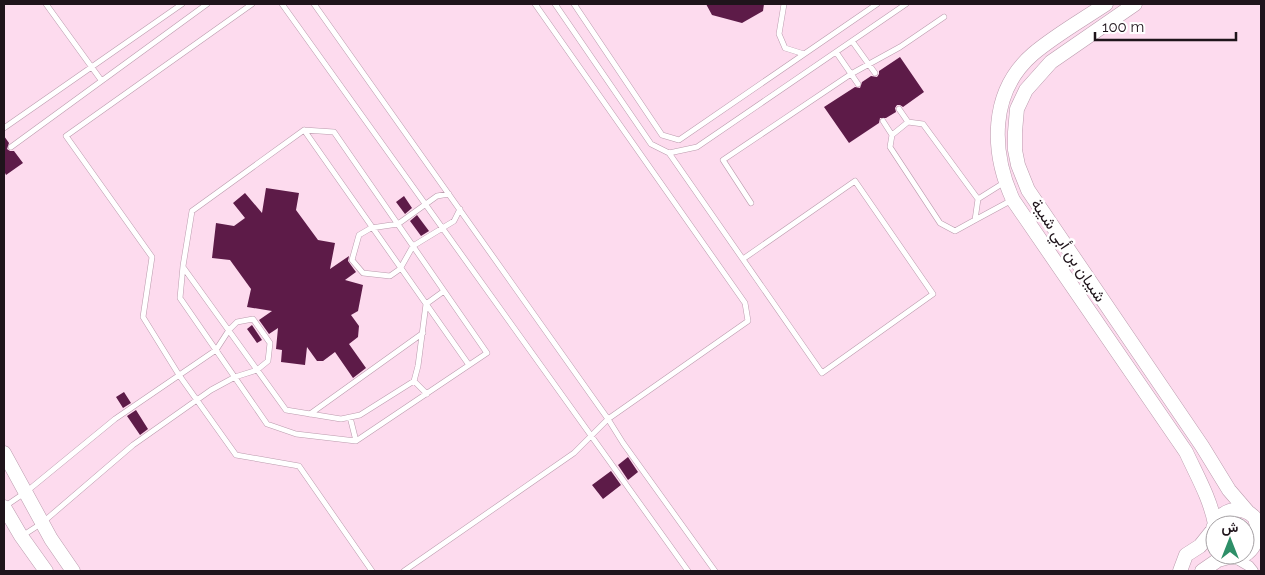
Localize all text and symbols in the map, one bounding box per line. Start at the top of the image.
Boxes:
scale bar [1095,10,1236,42]
text: 100 m [1102,18,1144,36]
street label: شيبان بن أبي شيبة [1024,195,1110,308]
north arrow [1205,515,1255,565]
text: ش [1222,519,1239,536]

